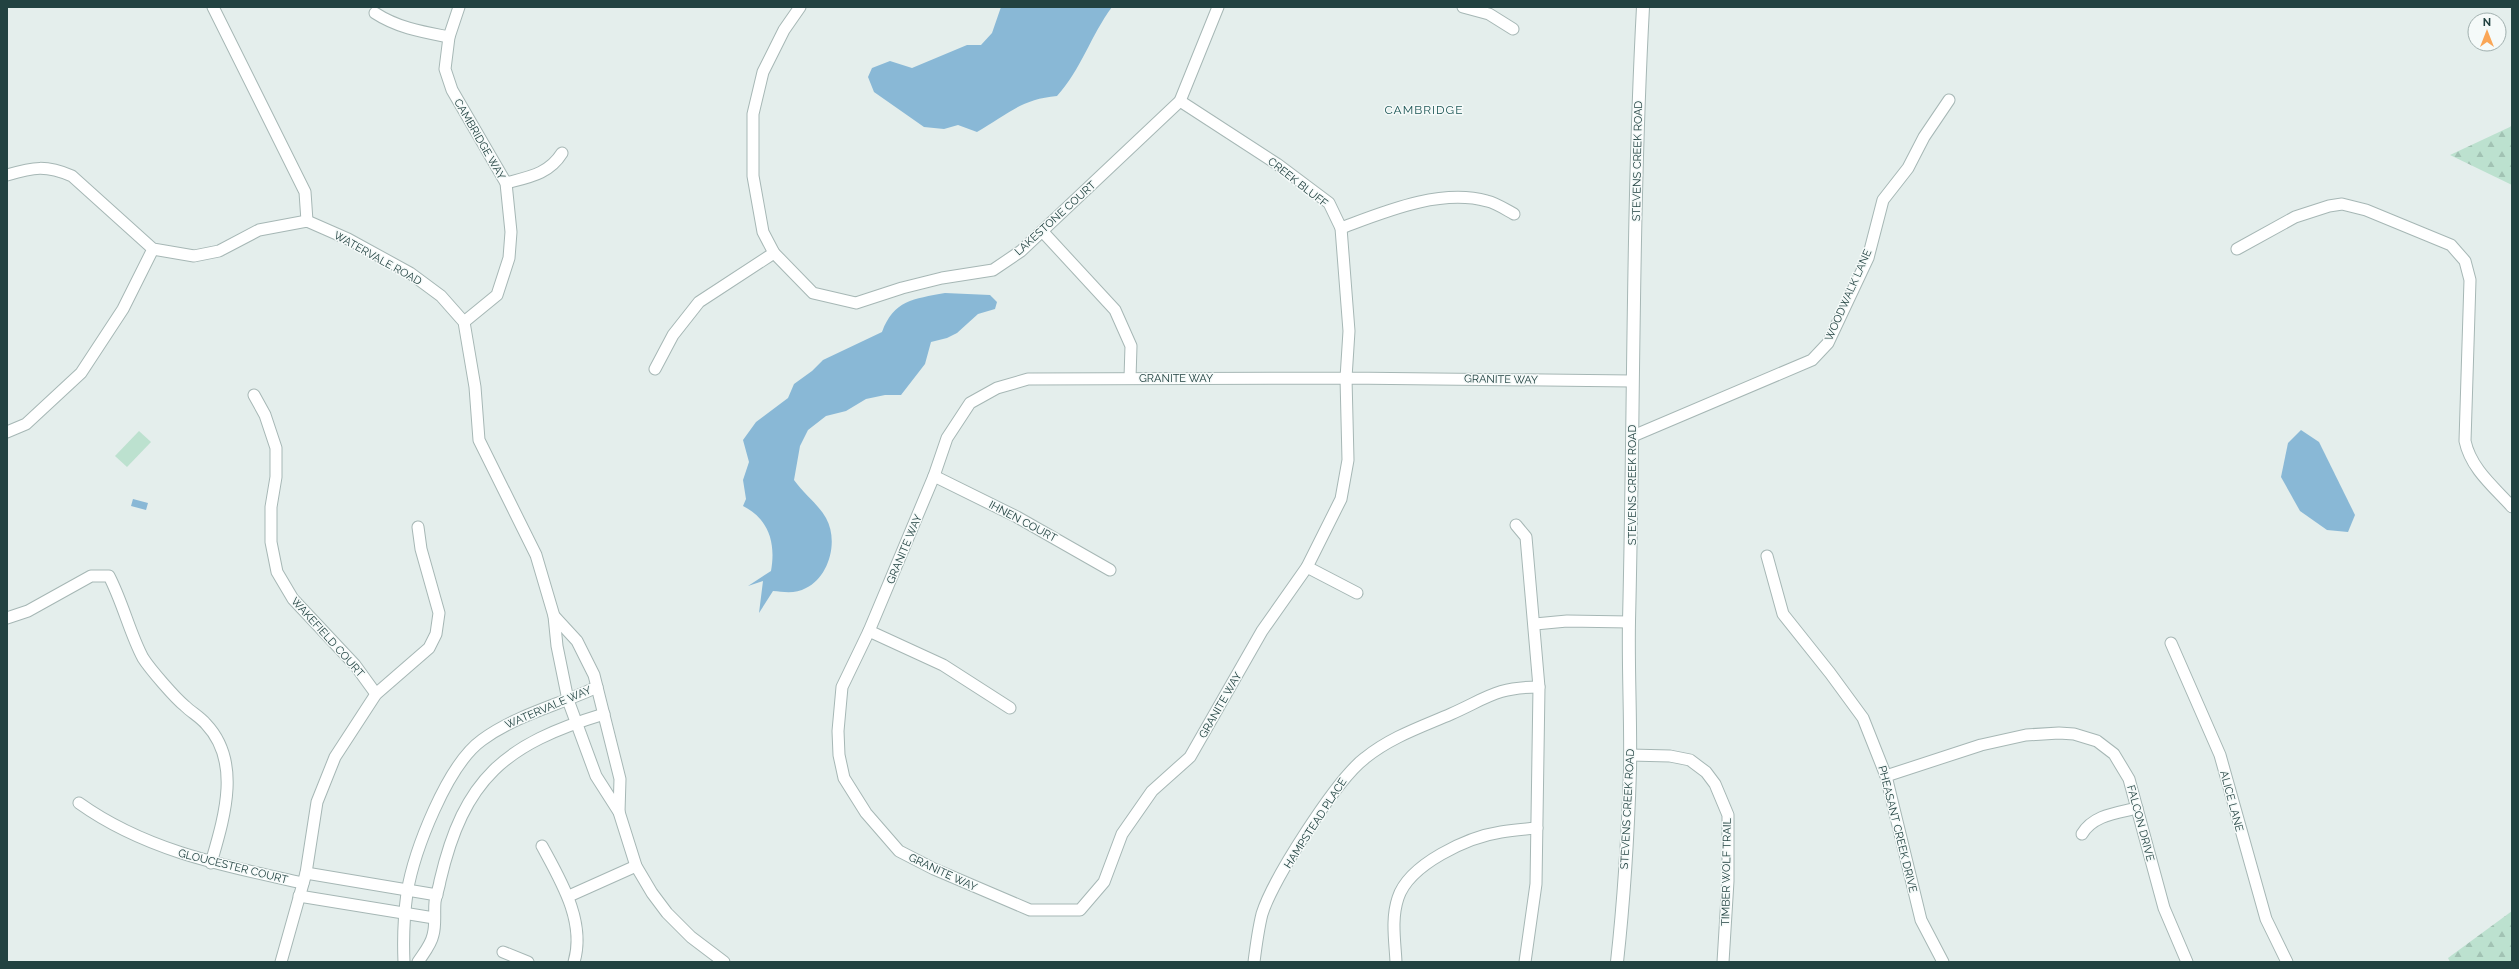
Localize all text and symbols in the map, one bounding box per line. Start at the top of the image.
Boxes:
north arrow [2467,12,2507,52]
text: N [2483,16,2491,29]
street label: CAMBRIDGE WAY [451,97,508,182]
street label: STEVENS CREEK ROAD [1630,100,1645,221]
district label: CAMBRIDGE [1384,103,1464,117]
street label: CREEK BLUFF [1265,155,1331,210]
street label: LAKESTONE COURT [1012,178,1099,258]
street label: WATERVALE ROAD [332,229,424,288]
street label: WOODWALK LANE [1822,247,1875,343]
street label: GRANITE WAY [1139,372,1213,385]
street label: GRANITE WAY [1464,372,1538,387]
street label: STEVENS CREEK ROAD [1626,425,1639,545]
street label: IHNEN COURT [987,498,1059,545]
street label: GRANITE WAY [884,513,925,586]
street label: WAKEFIELD COURT [288,595,367,680]
street label: GRANITE WAY [1196,670,1245,741]
street label: WATERVALE WAY [503,683,593,731]
street label: STEVENS CREEK ROAD [1618,748,1637,870]
street label: PHEASANT CREEK DRIVE [1875,764,1920,894]
street label: ALICE LANE [2217,769,2246,833]
street label: HAMPSTEAD PLACE [1281,776,1350,871]
street label: FALCON DRIVE [2124,784,2157,863]
street label: TIMBER WOLF TRAIL [1719,817,1734,926]
street label: GLOUCESTER COURT [177,847,289,886]
street label: GRANITE WAY [906,851,979,894]

